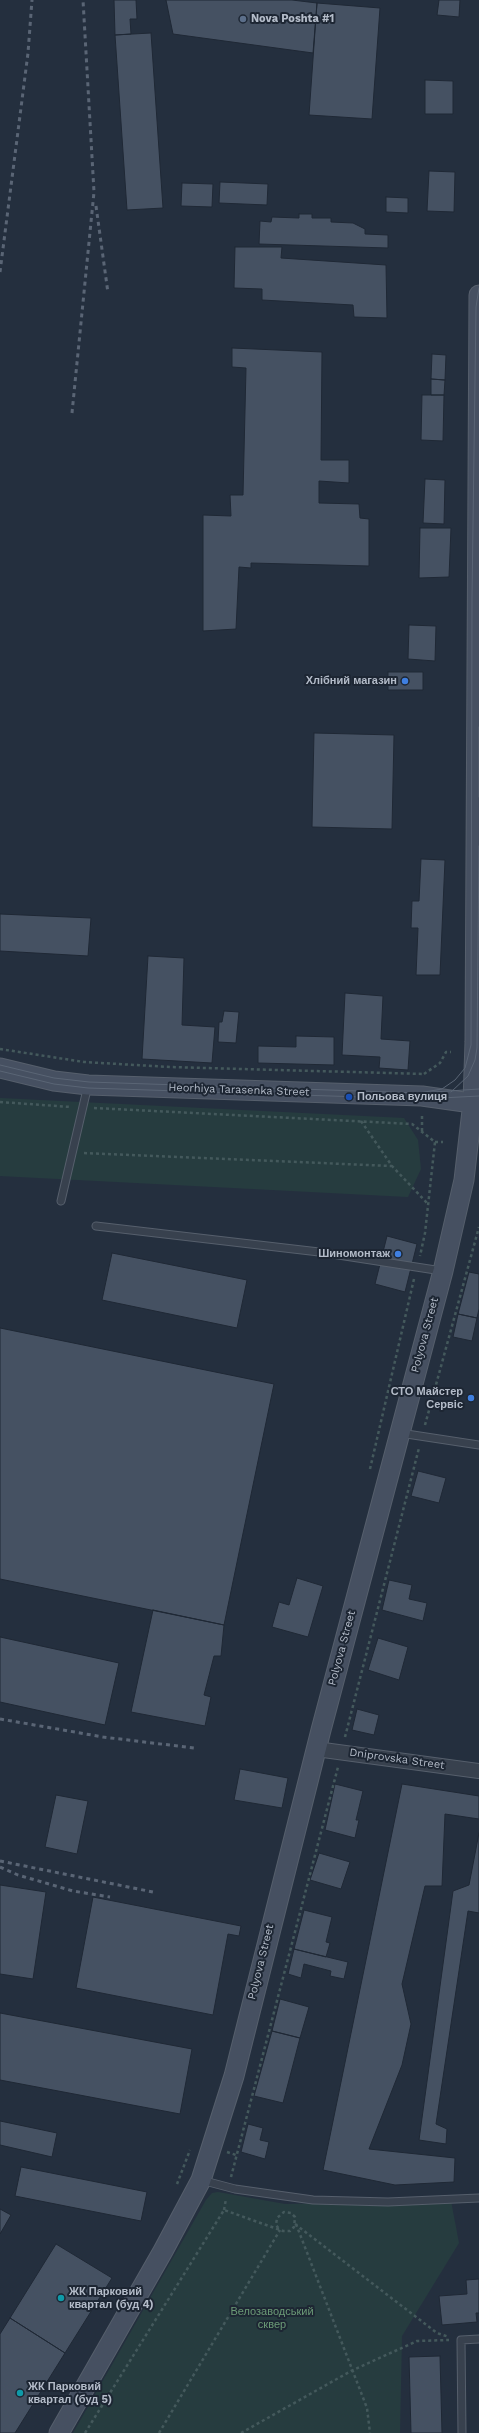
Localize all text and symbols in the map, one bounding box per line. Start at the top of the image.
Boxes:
place label: Nova Poshta #1 [251,12,334,26]
marker: Nova Poshta #1 [238,14,248,24]
place label: Хлібний магазин [306,674,397,688]
marker: Хлібний магазин [400,676,410,686]
street label: Heorhiya Tarasenka Street [168,1081,310,1099]
place label: Польова вулиця [357,1090,447,1104]
marker: Польова вулиця [344,1092,354,1102]
place label: Шиномонтаж [318,1247,390,1261]
marker: Шиномонтаж [393,1249,403,1259]
street label: Polyova Street [409,1296,441,1374]
place label: СТО Майстер Сервіс [391,1385,463,1411]
marker: СТО Майстер Сервіс [466,1393,476,1403]
street label: Polyova Street [326,1609,358,1687]
street label: Dniprovska Street [349,1746,445,1772]
street label: Polyova Street [245,1923,277,2001]
place label: ЖК Парковий квартал (буд 4) [69,2285,154,2311]
marker: ЖК Парковий квартал (буд 4) [56,2293,66,2303]
park label: Велозаводський сквер [230,2305,314,2331]
place label: ЖК Парковий квартал (буд 5) [28,2380,112,2406]
marker: ЖК Парковий квартал (буд 5) [15,2388,25,2398]

